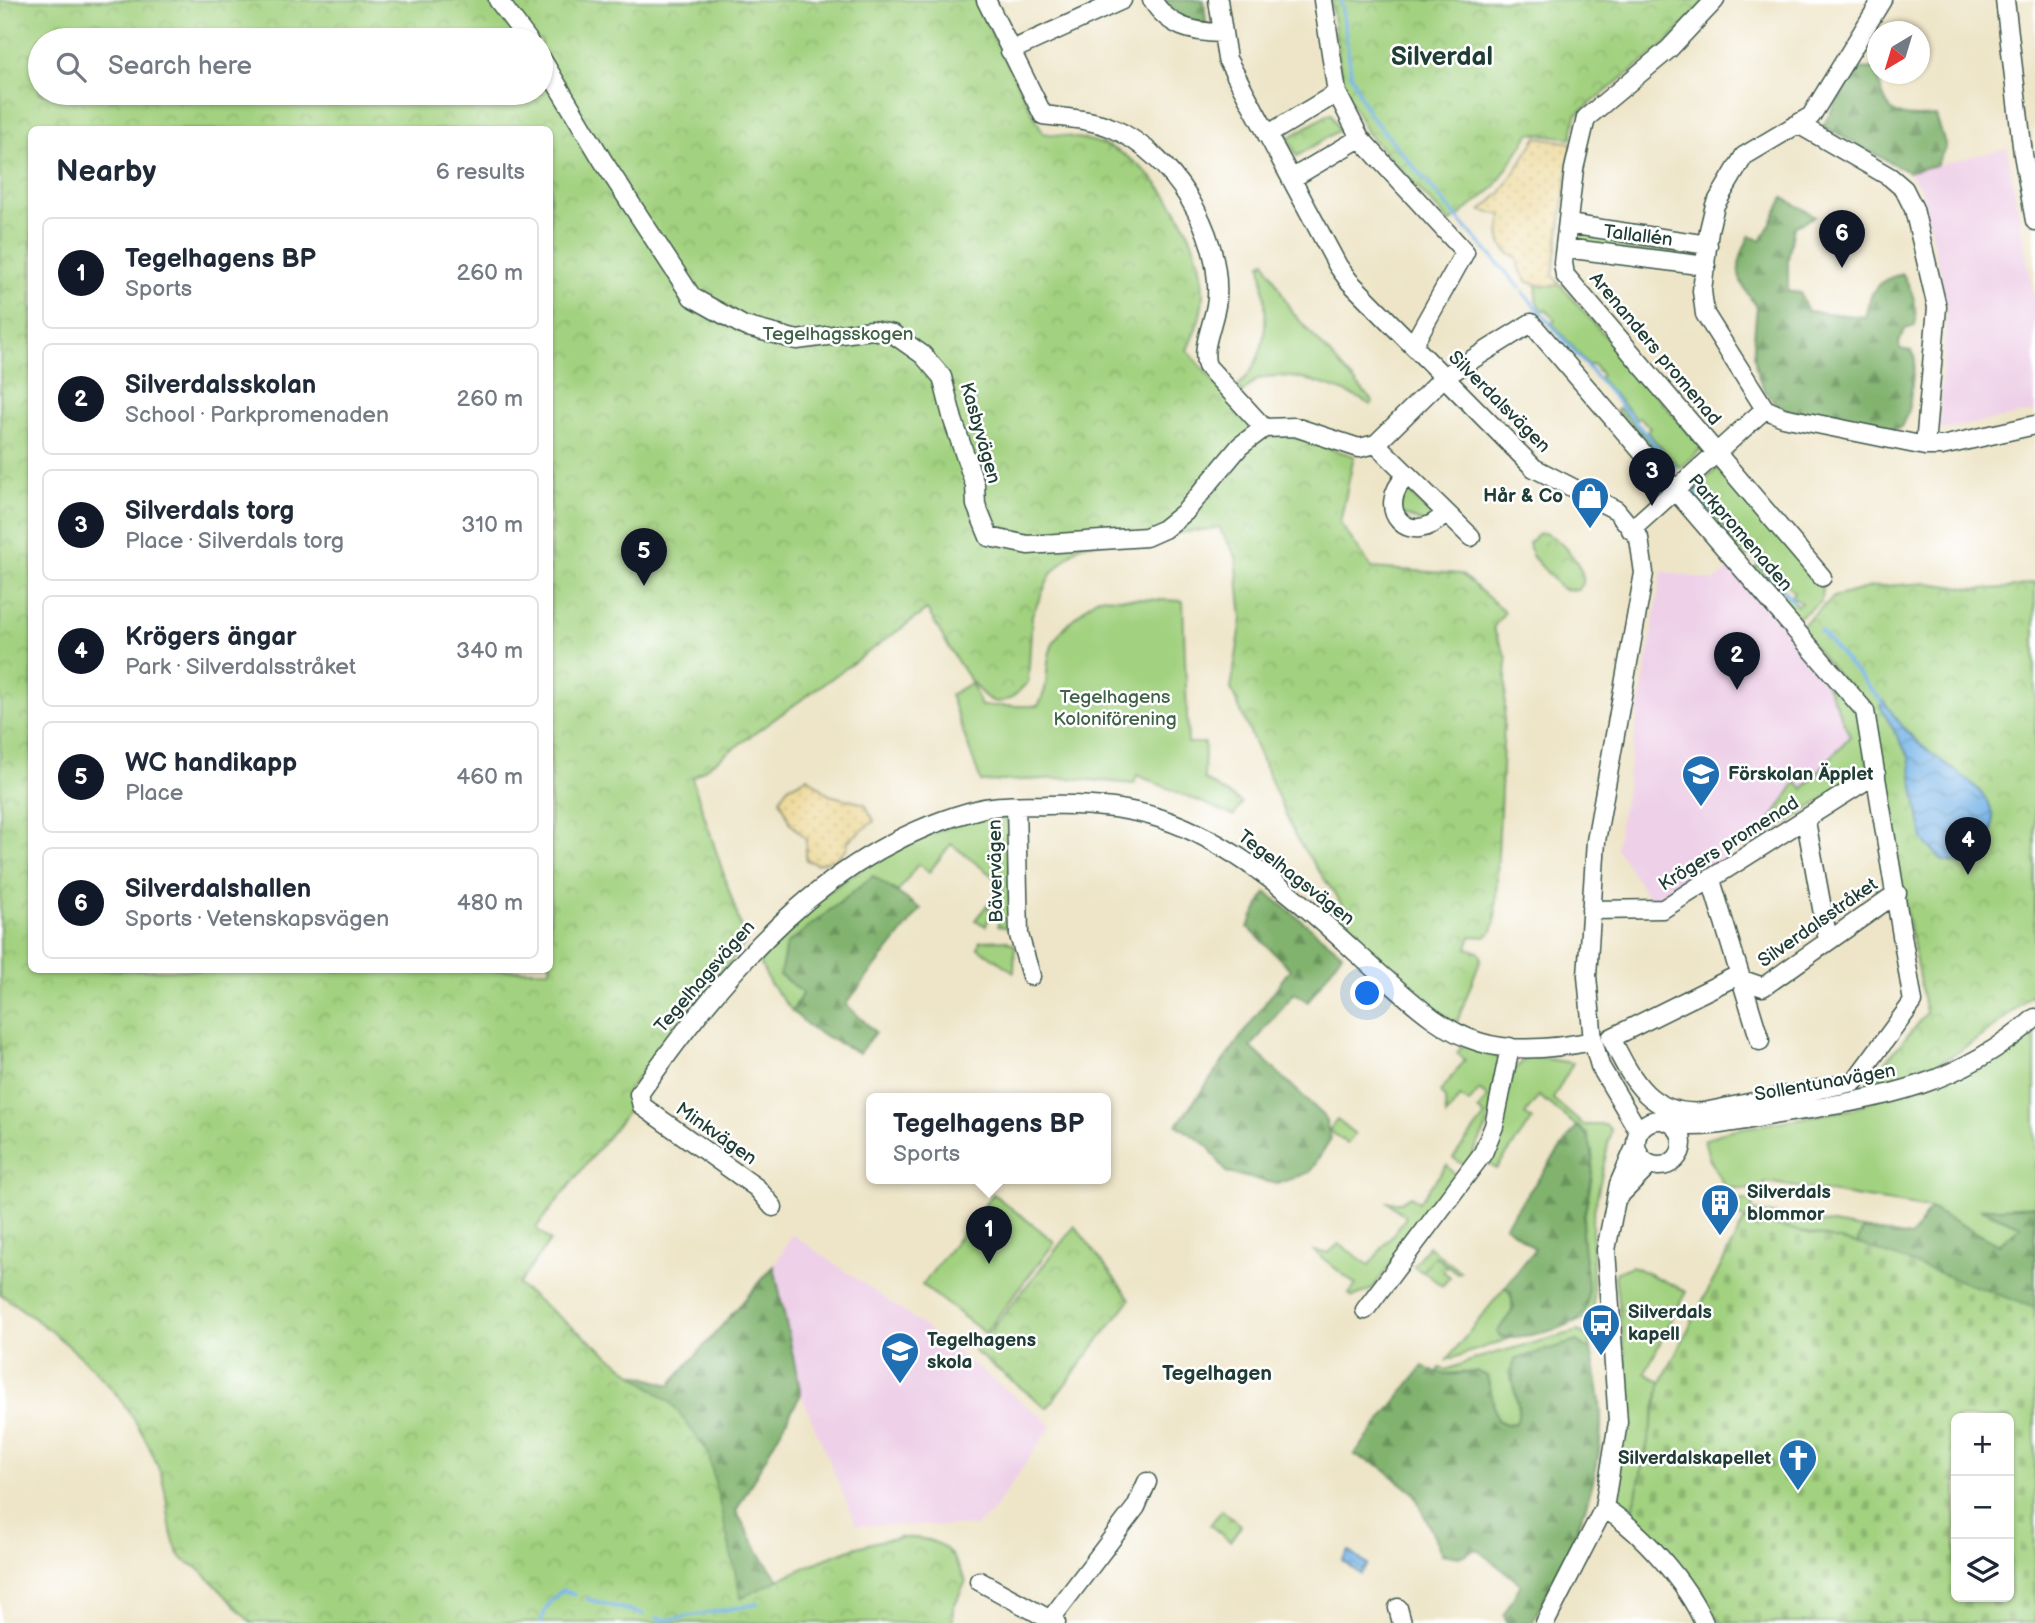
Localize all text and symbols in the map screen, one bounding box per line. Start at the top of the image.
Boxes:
north arrow [1867,21,1930,84]
search box [28,28,553,105]
district label: Silverdal [1391,42,1493,73]
icon: search [52,48,90,86]
text: Search here [108,51,252,82]
text: Nearby [56,154,156,190]
text: 6 results [436,158,525,186]
pin: 6 [1819,210,1865,268]
street label: Tallallén [1602,220,1674,252]
text: Tegelhagens BP [125,244,316,275]
text: 1 [76,259,86,287]
text: 260 m [457,259,523,287]
street label: Arenanders promenad [1584,268,1726,430]
text: Sports [125,275,192,303]
park label: Tegelhagsskogen [763,323,914,346]
street label: Silverdalsvägen [1443,346,1555,458]
text: Silverdalsskolan [125,370,316,401]
street label: Kasbyvägen [955,380,1005,486]
text: 2 [74,385,88,413]
text: 260 m [457,385,523,413]
text: School · Parkpromenaden [125,401,389,429]
pin: 3 [1629,448,1675,506]
street label: Parkpromenaden [1683,470,1797,596]
shop icon: Hår & Co [1569,475,1611,530]
place label: Hår & Co [1483,485,1563,508]
text: Silverdals torg [125,496,294,527]
text: 3 [74,511,88,539]
text: 310 m [461,511,523,539]
text: Place · Silverdals torg [125,527,344,555]
pin: 5 [621,528,667,586]
text: Krögers ängar [125,622,297,653]
pin: 2 [1714,632,1760,690]
text: 4 [74,637,88,665]
text: 340 m [456,637,523,665]
text: Park · Silverdalsstråket [125,653,356,681]
park label: Tegelhagens Koloniförening [1053,686,1177,731]
text: WC handikapp [125,748,297,779]
school or university icon: Förskolan Äpplet [1680,753,1722,808]
place label: Förskolan Äpplet [1728,762,1874,786]
text: 5 [74,763,88,791]
text: 460 m [456,763,523,791]
text: Place [125,779,183,807]
street label: Krögers promenad [1655,792,1803,896]
pin: 4 [1945,817,1991,875]
street label: Bävervägen [984,819,1008,923]
street label: Tegelhagsvägen [1233,825,1359,931]
street label: Silverdalsstråket [1754,873,1882,973]
text: Silverdalshallen [125,874,311,905]
text: 6 [74,889,88,917]
text: 480 m [457,889,523,917]
text: Sports · Vetenskapsvägen [125,905,389,933]
street label: Tegelhagsvägen [650,916,760,1038]
your location [1350,976,1384,1010]
street label: Sollentunavägen [1753,1059,1897,1107]
popup [866,1093,1111,1184]
street label: Minkvägen [671,1098,761,1170]
text: Tegelhagens BP [893,1109,1084,1140]
text: Sports [893,1140,960,1168]
place label: Silverdals blommor [1747,1181,1831,1226]
building icon: Silverdals blommor [1699,1182,1741,1237]
pin: 1 [966,1206,1012,1264]
place label: Silverdals kapell [1628,1301,1712,1346]
bus stop icon: Silverdals kapell [1580,1302,1622,1357]
place label: Tegelhagens skola [927,1329,1036,1374]
school or university icon: Tegelhagens skola [879,1330,921,1385]
district label: Tegelhagen [1162,1361,1272,1386]
map controls [1951,1413,2014,1602]
button: + [1951,1413,2014,1476]
church icon: Silverdalskapellet [1777,1437,1819,1492]
place label: Silverdalskapellet [1618,1447,1772,1470]
button: − [1951,1476,2014,1539]
button: layers [1951,1539,2014,1602]

